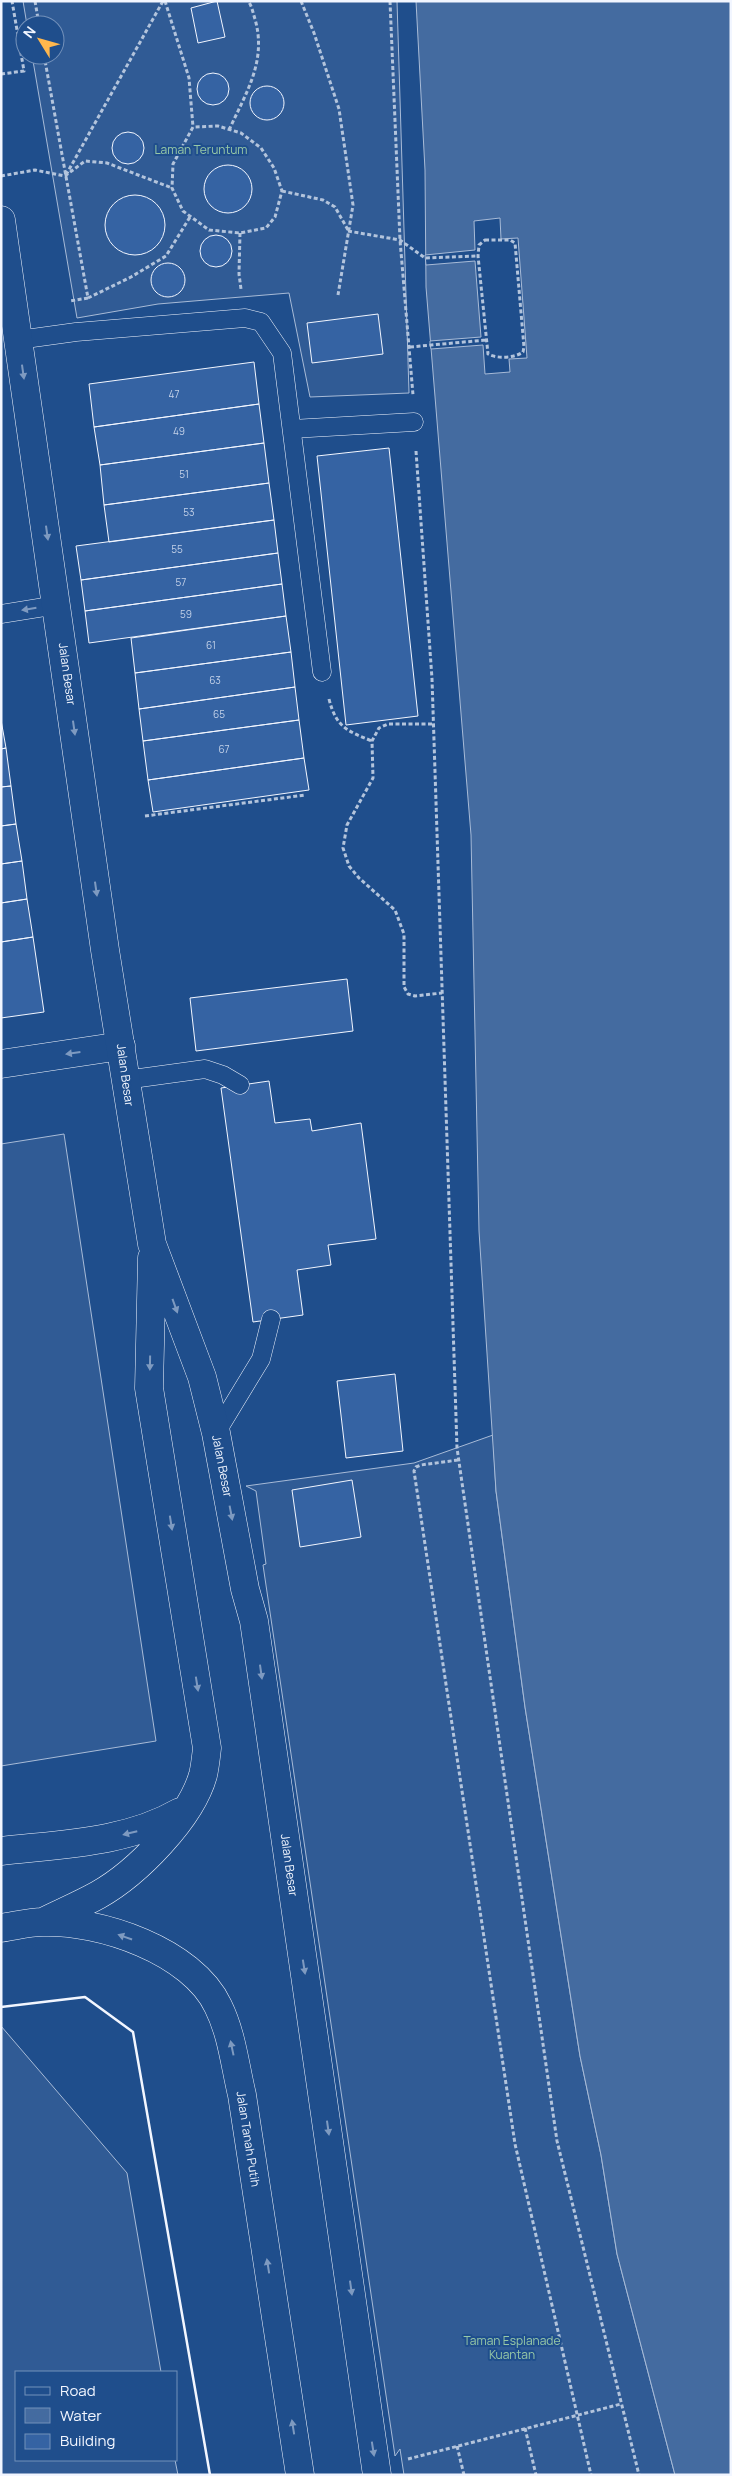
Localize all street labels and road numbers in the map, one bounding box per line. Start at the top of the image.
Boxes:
street label: Jalan Besar [55,642,80,707]
street label: Jalan Besar [113,1043,138,1108]
street label: Jalan Besar [208,1433,237,1499]
street label: Jalan Besar [277,1833,302,1898]
street label: Jalan Tanah Putih [233,2090,264,2188]

